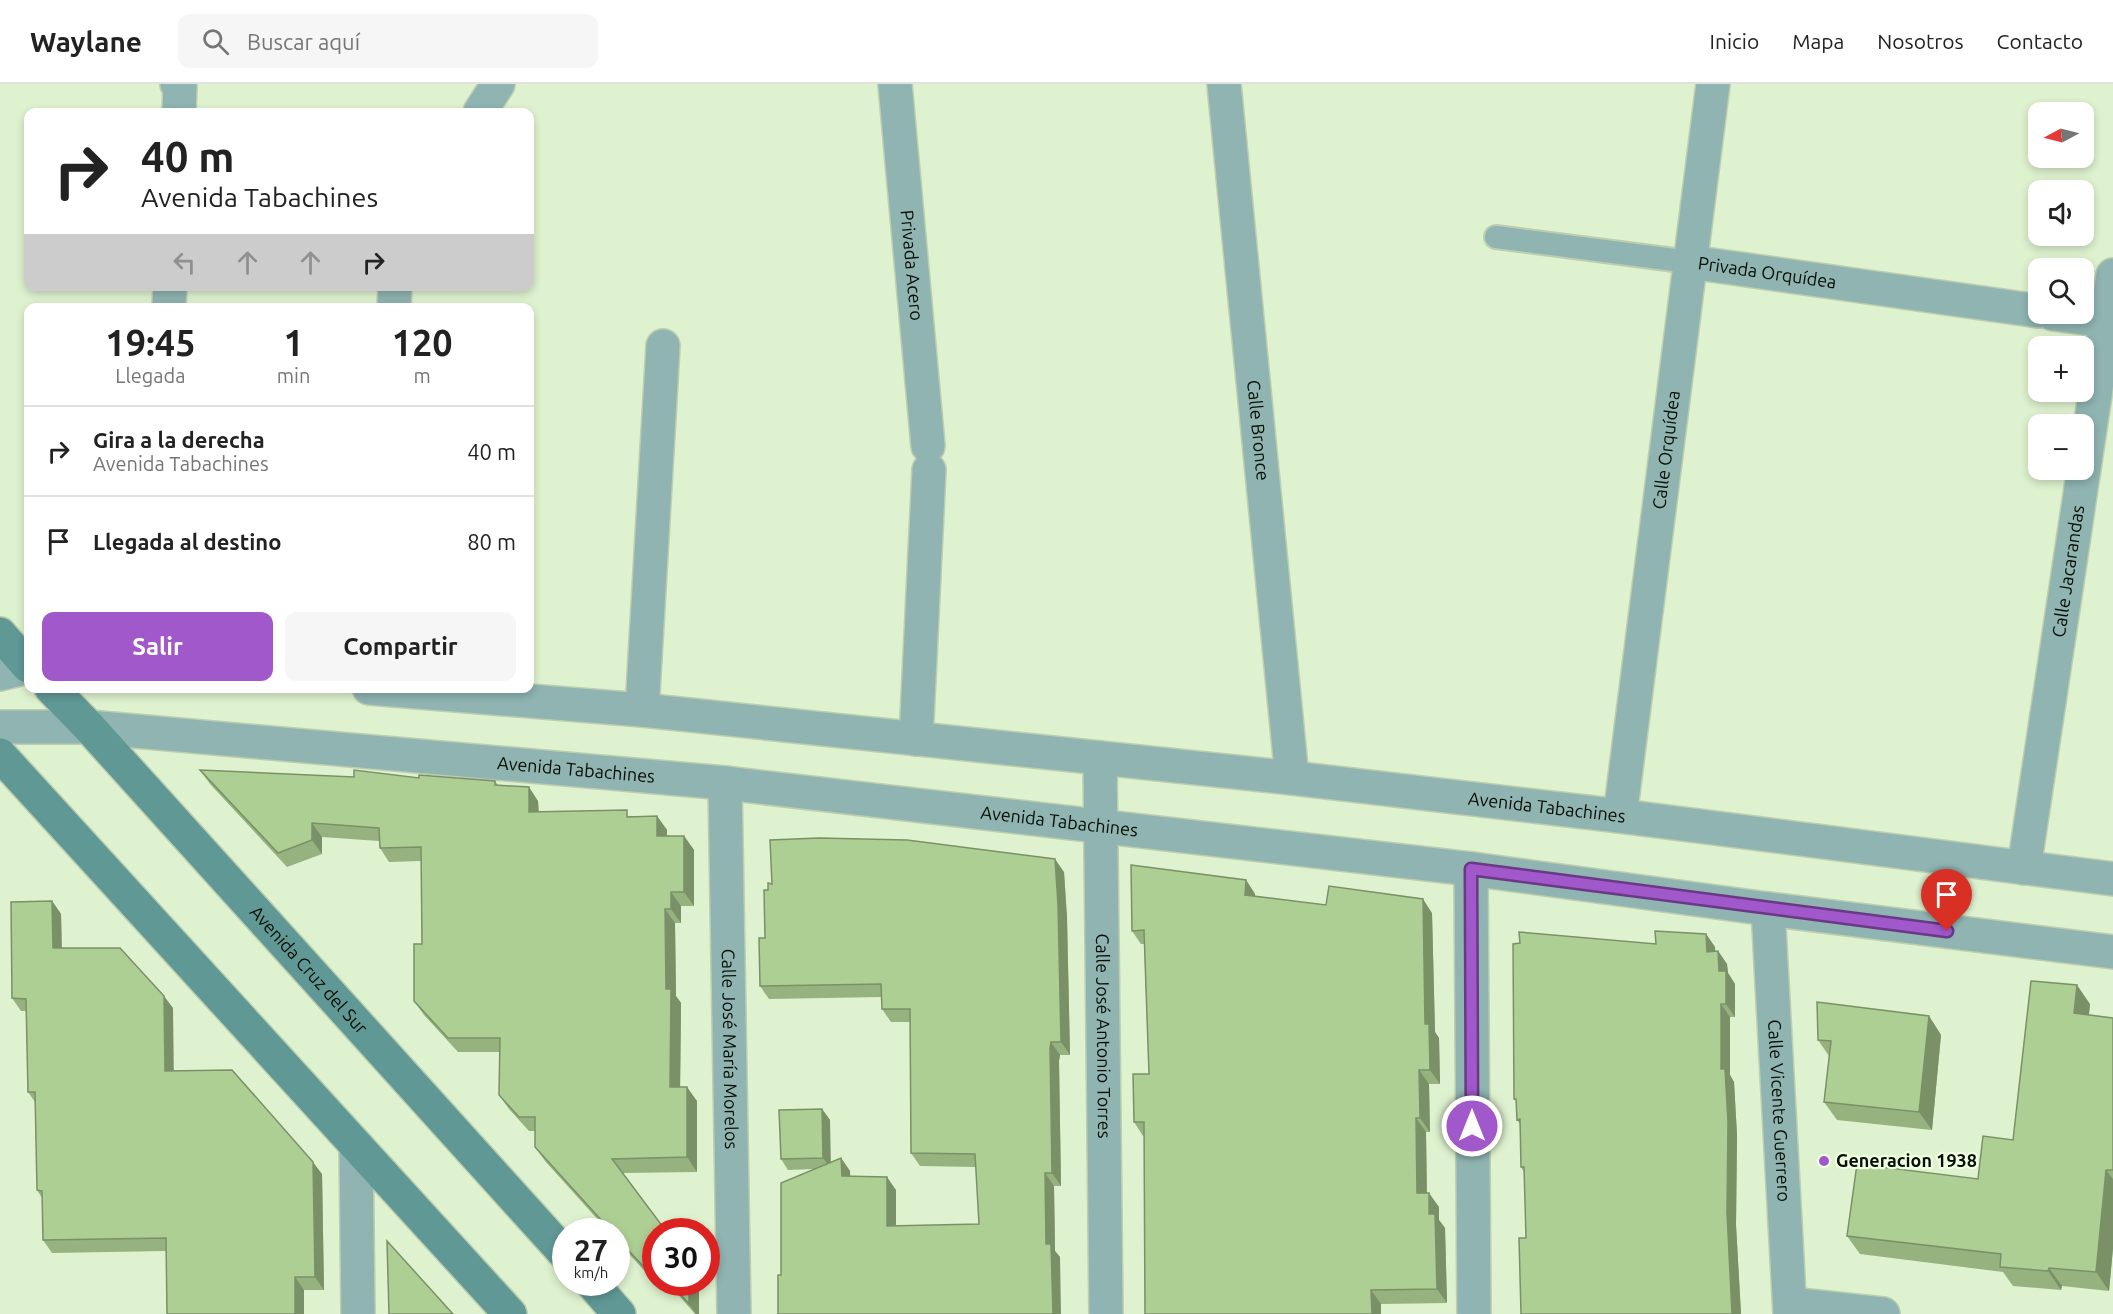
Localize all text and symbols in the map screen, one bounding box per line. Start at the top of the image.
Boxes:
search box [178,14,598,68]
icon: search [199,25,232,58]
text: Waylane [30,26,142,57]
text: Buscar aquí [247,29,360,54]
text: Inicio [1710,29,1759,53]
text: Mapa [1792,29,1844,53]
text: Nosotros [1877,29,1964,53]
text: Contacto [1997,29,2083,53]
north arrow [2028,102,2094,168]
map controls [2028,102,2094,480]
icon: right [42,132,120,210]
text: 40 m [141,133,235,180]
button: sound [2028,180,2094,246]
text: Avenida Tabachines [141,182,378,212]
street label: Privada Acero [898,209,928,321]
icon: left [168,246,201,279]
icon: ahead [231,246,264,279]
icon: ahead [294,246,327,279]
icon: right [357,246,390,279]
street label: Privada Orquídea [1697,252,1838,292]
button: search [2028,258,2094,324]
text: 19:45 [105,322,195,363]
text: 1 [283,322,304,363]
text: 120 [392,322,453,363]
button: + [2028,336,2094,402]
text: Llegada [115,364,186,387]
text: min [277,364,310,387]
text: m [414,364,431,387]
street label: Calle Bronce [1244,379,1274,482]
street label: Calle Orquídea [1648,389,1683,510]
button: − [2028,414,2094,480]
text: Gira a la derecha [93,427,265,452]
icon: right [42,435,75,468]
text: 40 m [467,439,516,464]
text: Avenida Tabachines [93,452,269,475]
street label: Calle Jacarandas [2048,503,2087,639]
icon: arrive [42,525,75,558]
text: Llegada al destino [93,529,281,554]
text: 80 m [467,529,516,554]
button: Salir [42,612,273,681]
button: Compartir [285,612,516,681]
street label: Avenida Tabachines [497,752,656,786]
street label: Avenida Tabachines [1467,787,1627,826]
street label: Avenida Tabachines [980,802,1139,840]
pin [1921,869,1972,931]
icon: arrive [1930,878,1963,911]
street label: Avenida Cruz del Sur [247,901,372,1037]
street label: Calle José Antonio Torres [1093,933,1115,1139]
street label: Calle José María Morelos [719,948,742,1150]
street label: Calle Vicente Guerrero [1765,1019,1795,1203]
position arrow [1440,1094,1504,1158]
place label: Generacion 1938 [1836,1150,1977,1170]
marker: Generacion 1938 [1817,1154,1831,1168]
speed limit sign: 30 [642,1218,720,1296]
text: 27 [574,1233,608,1267]
text: km/h [574,1264,608,1281]

